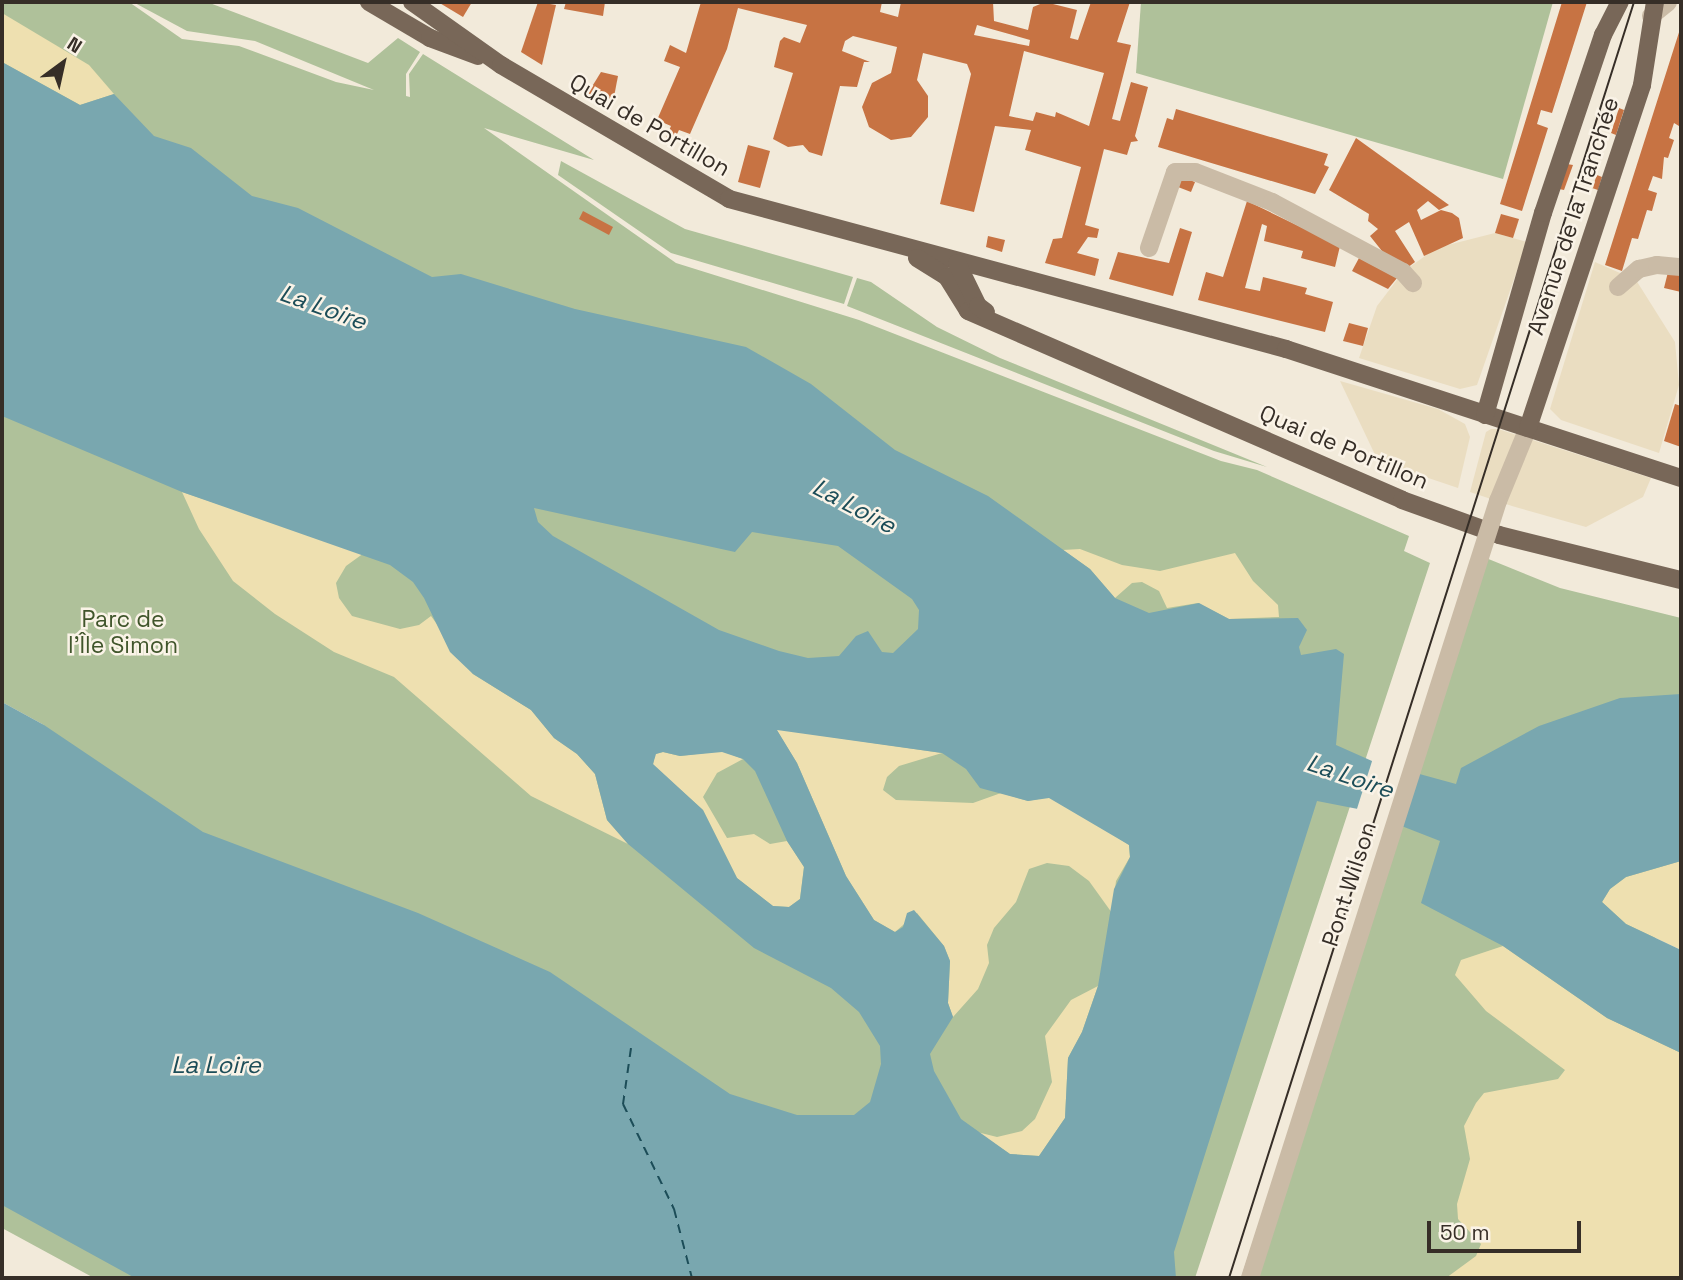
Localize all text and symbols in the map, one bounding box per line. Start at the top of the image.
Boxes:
north arrow [28,28,98,98]
text: N [63,31,87,59]
street label: Quai de Portillon [565,68,735,182]
street label: Avenue de la Tranchée [1521,93,1625,339]
water label: La Loire [276,278,370,336]
street label: Quai de Portillon [1255,399,1433,495]
water label: La Loire [808,472,900,540]
park label: Parc de l'Île Simon [68,605,178,659]
water label: La Loire [1303,748,1397,804]
street label: Pont Wilson [1316,818,1382,950]
water label: La Loire [171,1051,261,1079]
scale bar [1431,1206,1585,1250]
text: 50 m [1440,1219,1490,1246]

